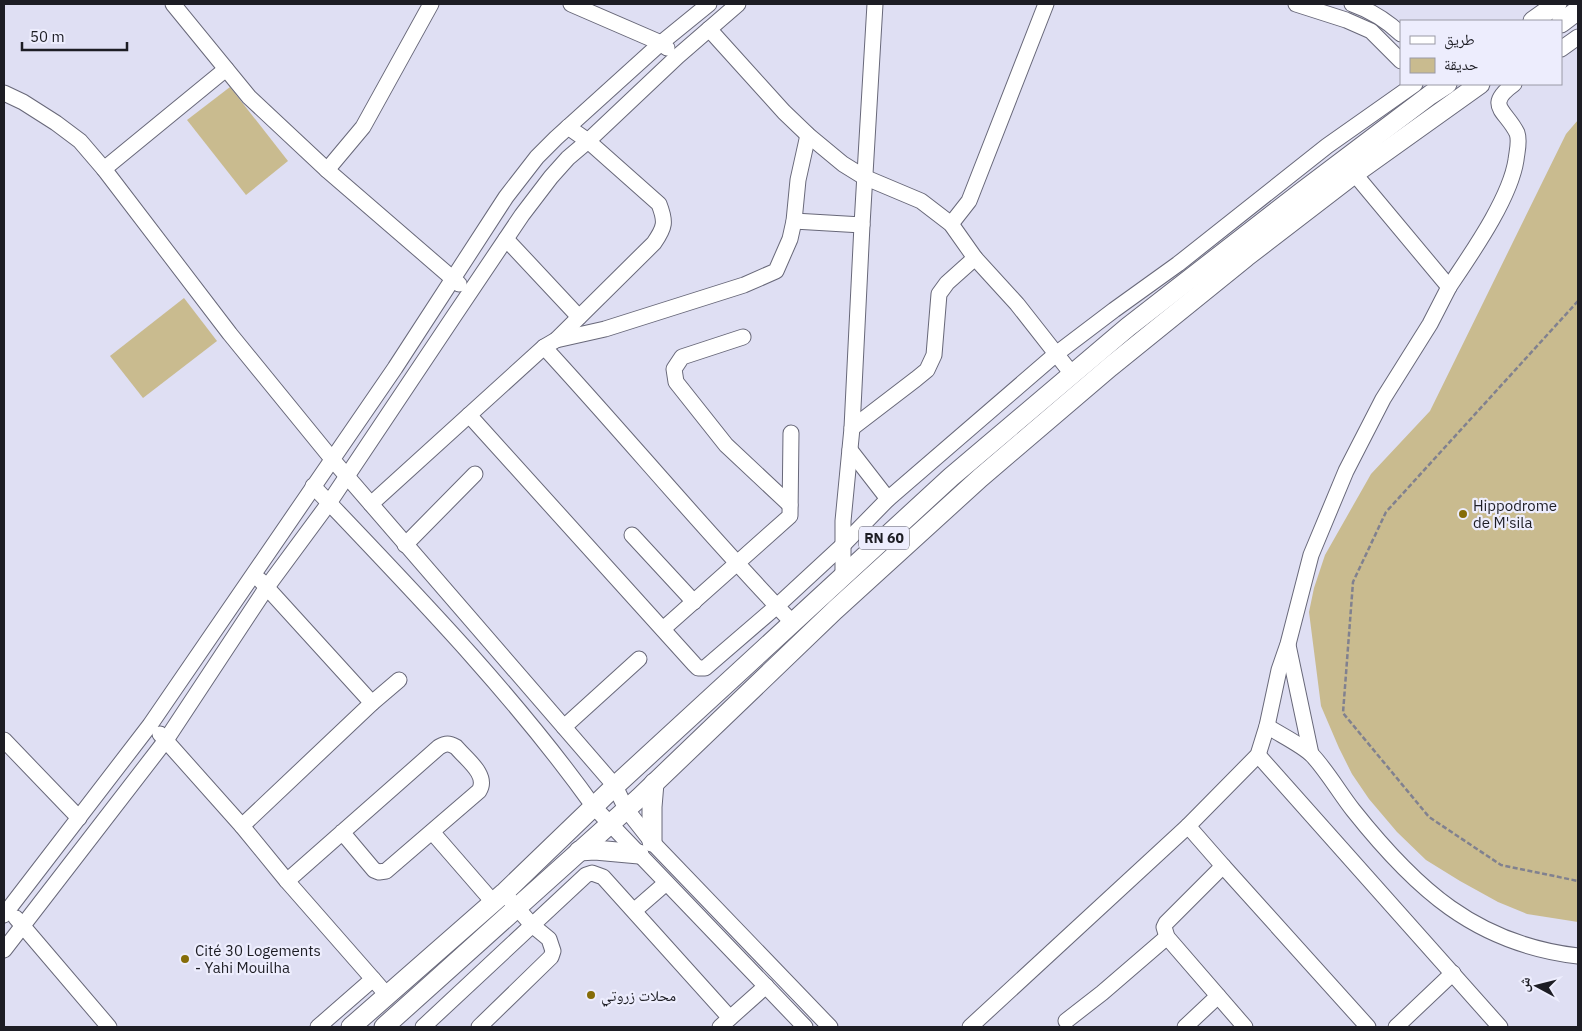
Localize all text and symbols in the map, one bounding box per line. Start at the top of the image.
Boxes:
scale bar [22,20,128,52]
legend [1400,20,1562,85]
text: 50 m [30,27,65,46]
text: طريق [1444,30,1475,50]
text: حديقة [1444,55,1479,74]
place label: Hippodrome de M'sila [1473,496,1557,532]
marker: Hippodrome de M'sila [1457,508,1469,520]
road number: RN 60 [859,526,909,550]
place label: Cité 30 Logements - Yahi Mouilha [195,941,321,977]
marker: Cité 30 Logements - Yahi Mouilha [179,953,191,965]
north arrow [1512,961,1562,1011]
text: ش [1514,976,1534,993]
place label: محلات زروتي [601,986,676,1007]
marker: محلات زروتي [585,989,597,1001]

